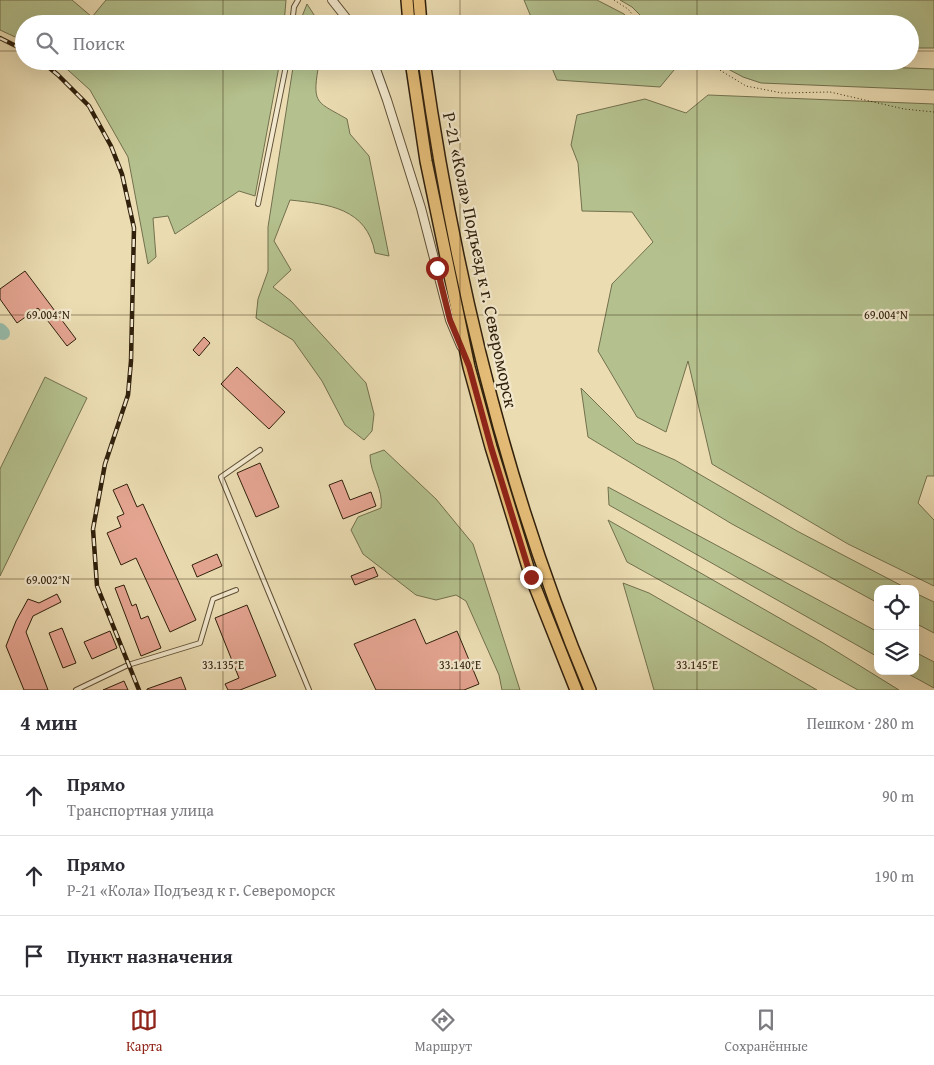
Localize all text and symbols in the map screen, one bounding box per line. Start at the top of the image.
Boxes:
search box [15,15,919,70]
icon: search [33,29,61,57]
text: Поиск [73,29,125,57]
street label: Р-21 «Кола» Подъезд к г. Североморск [436,110,525,411]
route start [426,257,449,280]
text: 69.004°N [26,306,70,323]
text: 69.004°N [864,306,908,323]
route end [520,566,543,589]
text: 69.002°N [26,571,70,588]
map controls [874,585,919,675]
button: locate [874,585,919,630]
button: layers [874,630,919,675]
text: 33.135°E [202,656,244,673]
text: 33.140°E [439,656,481,673]
text: 33.145°E [676,656,718,673]
text: 4 мин [20,707,77,738]
text: Пешком · 280 m [807,711,914,735]
text: Прямо [67,770,125,798]
icon: ahead [20,782,48,810]
text: 90 m [882,784,914,808]
text: Транспортная улица [67,798,214,822]
text: Прямо [67,850,125,878]
icon: ahead [20,862,48,890]
text: 190 m [874,864,914,888]
text: Р-21 «Кола» Подъезд к г. Североморск [67,878,335,902]
icon: arrive [20,942,48,970]
text: Пункт назначения [67,942,233,970]
tab: Карта [126,1006,162,1056]
tab: Маршрут [415,1006,472,1056]
tab: Сохранённые [724,1006,808,1056]

